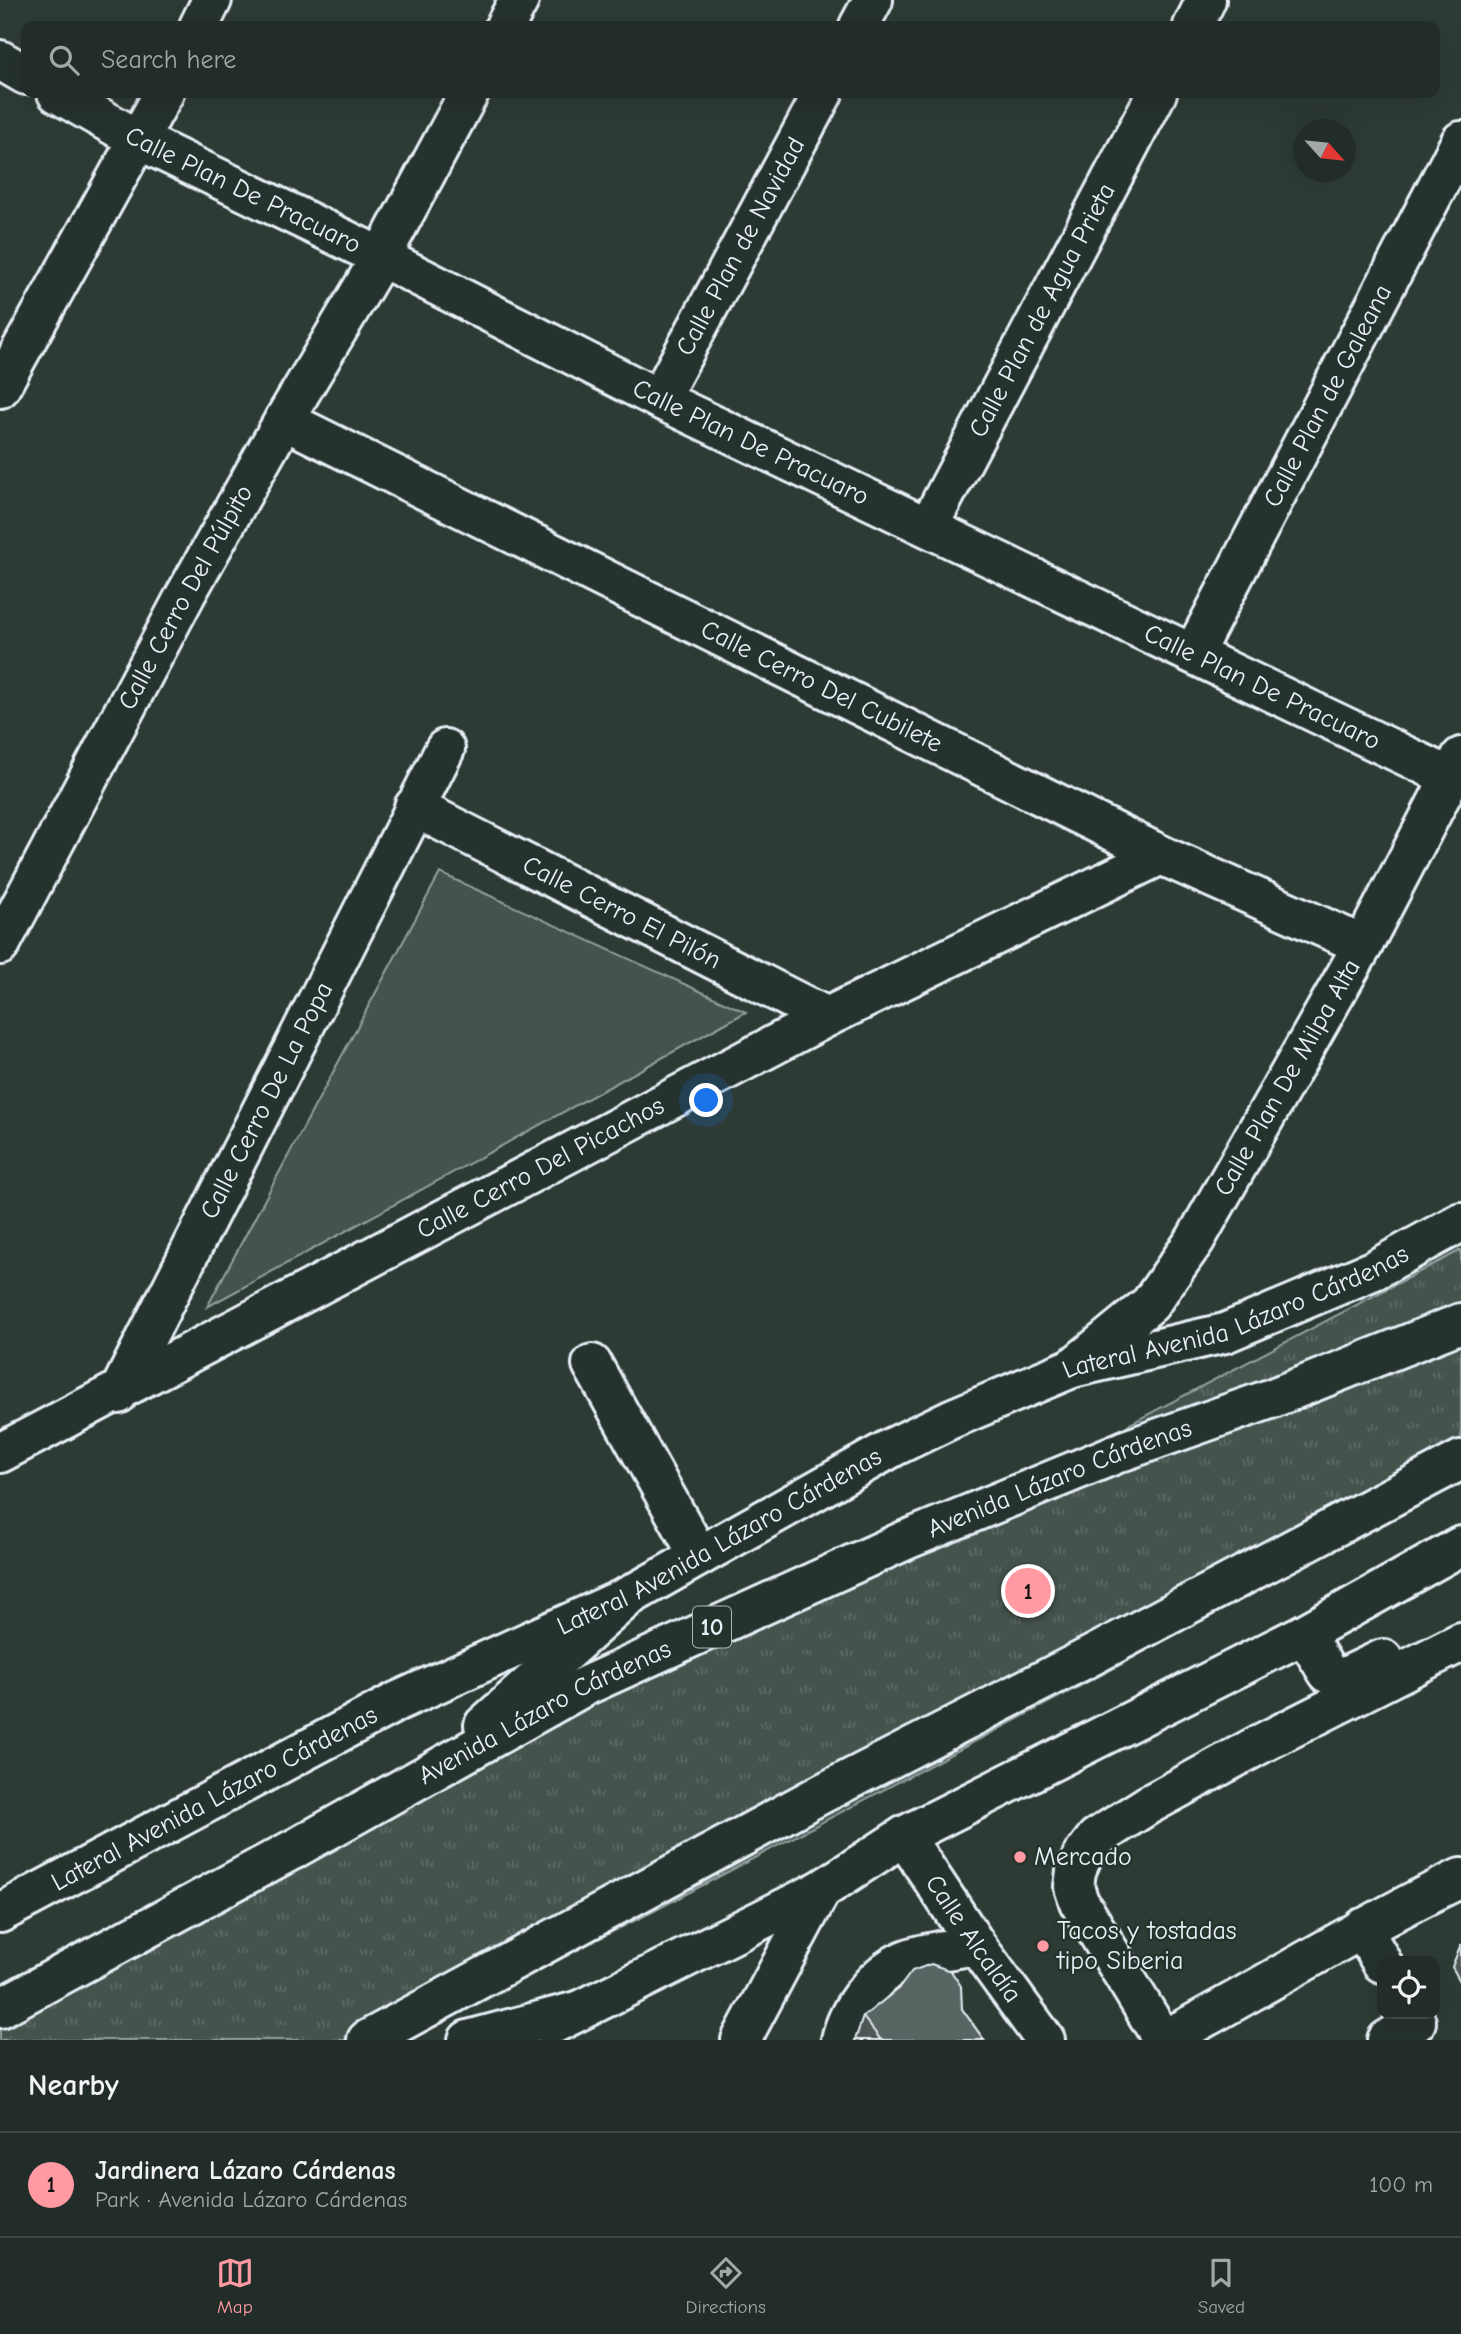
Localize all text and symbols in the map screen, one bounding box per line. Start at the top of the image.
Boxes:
search box [21,21,1440,98]
icon: search [45,41,83,79]
text: Search here [101,45,236,75]
north arrow [1293,119,1356,182]
street label: Calle Plan De Pracuaro [120,120,366,260]
street label: Calle Plan de Navidad [670,132,811,361]
street label: Calle Plan de Agua Prieta [963,178,1122,442]
street label: Calle Plan de Galeana [1257,280,1398,512]
street label: Calle Plan De Pracuaro [628,373,874,512]
street label: Calle Cerro Del Púlpito [112,480,259,715]
street label: Calle Cerro Del Cubilete [696,614,947,759]
street label: Calle Plan De Pracuaro [1139,618,1385,756]
street label: Calle Cerro El Pilón [517,850,726,976]
street label: Calle Plan De Milpa Alta [1208,954,1367,1201]
street label: Calle Cerro De La Popa [194,977,339,1224]
your location [689,1083,723,1117]
street label: Calle Cerro Del Picachos [412,1091,669,1246]
street label: Lateral Avenida Lázaro Cárdenas [1058,1239,1414,1385]
street label: Avenida Lázaro Cárdenas [923,1413,1196,1544]
street label: Lateral Avenida Lázaro Cárdenas [553,1442,887,1642]
pin: 1 [1005,1565,1051,1617]
road number: 10 [693,1606,731,1647]
street label: Avenida Lázaro Cárdenas [413,1634,676,1791]
street label: Lateral Avenida Lázaro Cárdenas [46,1700,383,1898]
place label: Mercado [1034,1842,1132,1872]
marker: Mercado [1012,1849,1028,1865]
street label: Calle Alcaldía [919,1869,1028,2008]
place label: Tacos y tostadas tipo Siberia [1055,1916,1237,1976]
marker: Tacos y tostadas tipo Siberia [1035,1938,1051,1954]
map controls [1377,1956,1440,2019]
button: locate [1377,1956,1440,2019]
text: Nearby [28,2068,119,2103]
text: Jardinera Lázaro Cárdenas [95,2156,396,2186]
text: 1 [46,2171,56,2198]
text: 100 m [1369,2171,1433,2198]
text: Park · Avenida Lázaro Cárdenas [95,2186,407,2213]
tab: Map [216,2254,254,2318]
tab: Directions [686,2254,766,2318]
tab: Saved [1198,2254,1245,2318]

